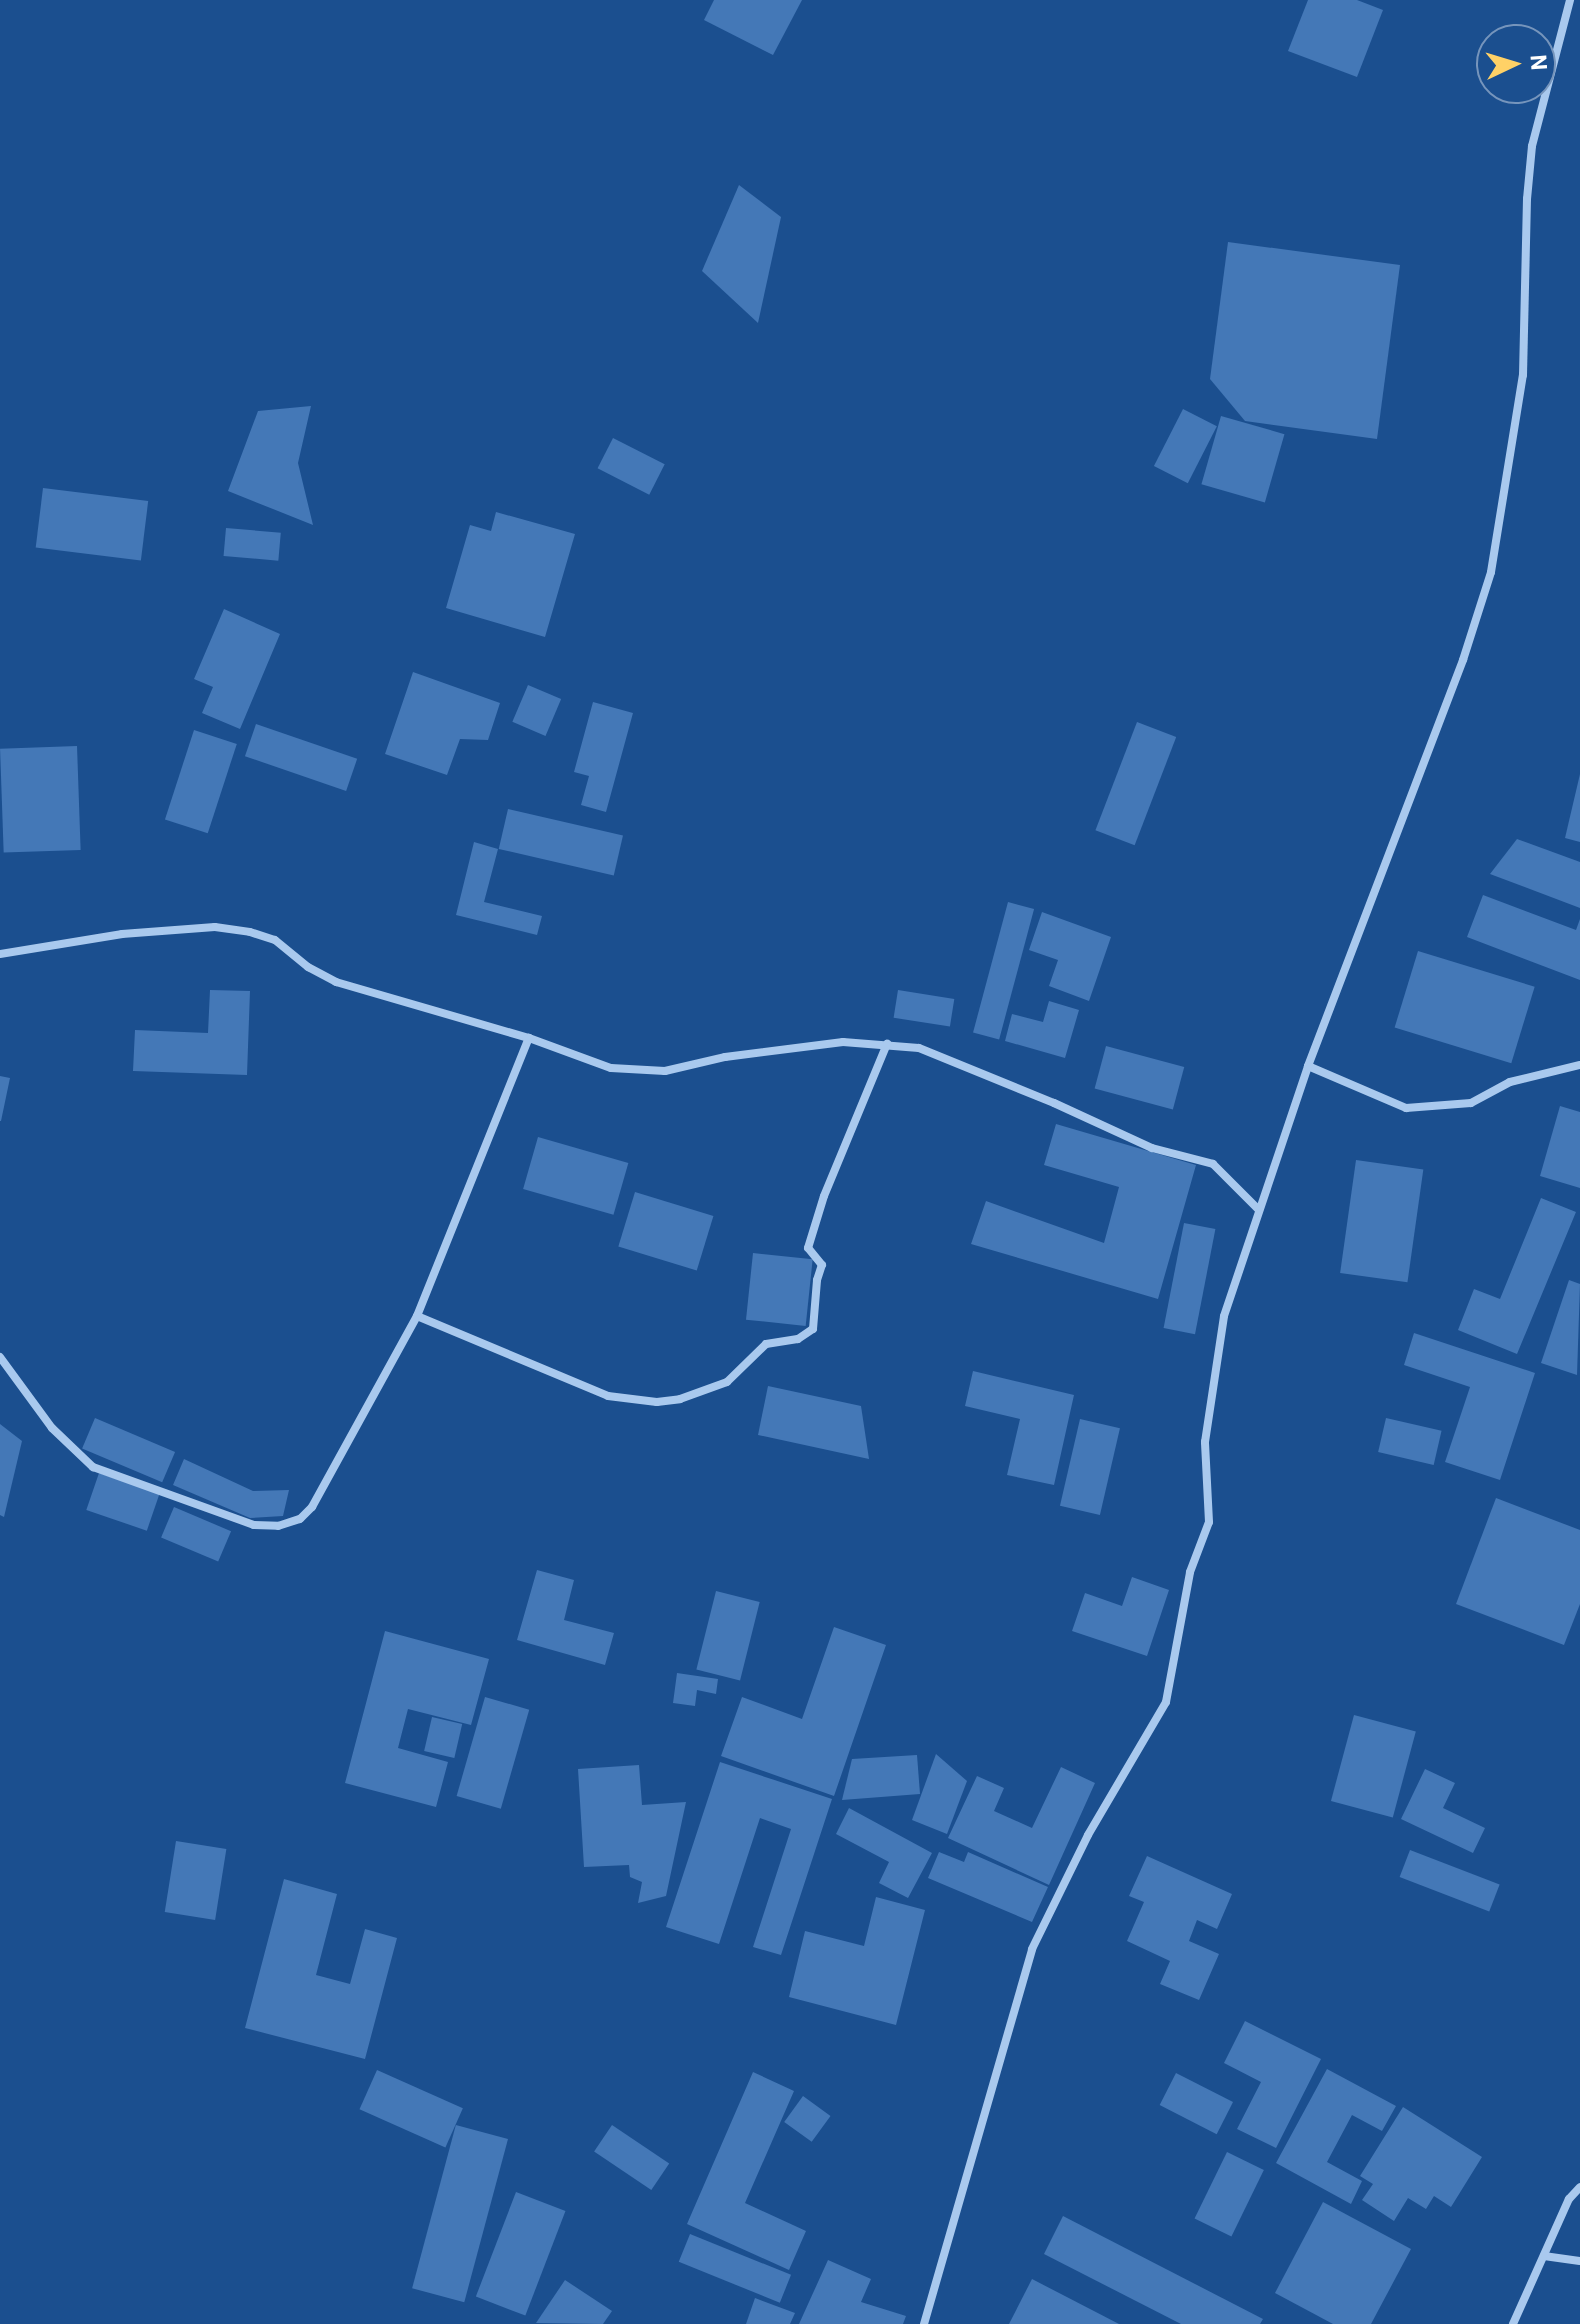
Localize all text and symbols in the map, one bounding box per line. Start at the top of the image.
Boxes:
north arrow [1476,24,1556,104]
text: N [1525,54,1551,71]

